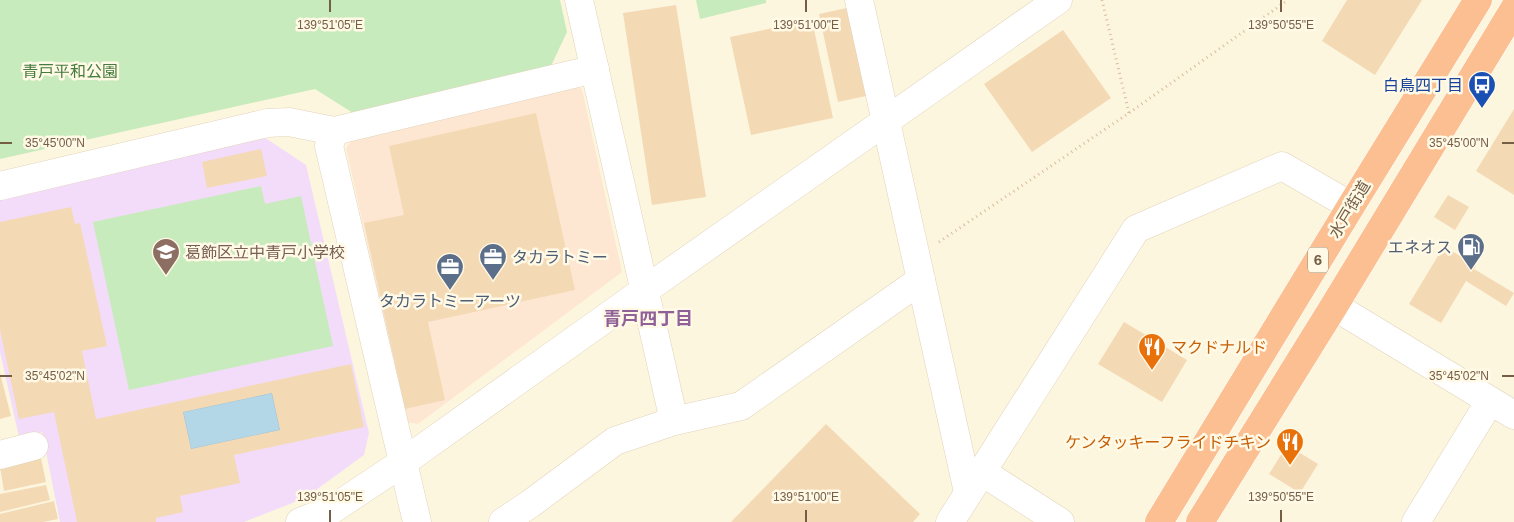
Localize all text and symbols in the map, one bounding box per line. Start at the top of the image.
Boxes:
text: 139°51'05"E [297,18,363,32]
text: 139°51'00"E [773,18,839,32]
text: 139°50'55"E [1248,18,1314,32]
park label: 青戸平和公園 [22,63,118,80]
bus stop icon: 白鳥四丁目 [1467,70,1497,109]
place label: 白鳥四丁目 [1383,77,1463,94]
text: 35°45'00"N [25,136,85,150]
text: 35°45'00"N [1429,136,1489,150]
street label: 水戸街道 [1326,177,1373,241]
fuel station icon: エネオス [1456,232,1486,271]
school or university icon: 葛飾区立中青戸小学校 [151,237,181,276]
place label: エネオス [1388,239,1452,256]
office icon: タカラトミー [478,242,508,281]
place label: 葛飾区立中青戸小学校 [185,244,345,261]
road number: 6 [1308,248,1328,272]
place label: タカラトミー [512,249,608,266]
office icon: タカラトミーアーツ [435,252,465,291]
place label: タカラトミーアーツ [379,293,521,310]
district label: 青戸四丁目 [603,309,693,329]
restaurant icon: マクドナルド [1137,332,1167,371]
place label: マクドナルド [1171,339,1267,356]
text: 35°45'02"N [25,369,85,383]
text: 35°45'02"N [1429,369,1489,383]
restaurant icon: ケンタッキーフライドチキン [1275,427,1305,466]
place label: ケンタッキーフライドチキン [1065,434,1271,451]
text: 139°51'05"E [297,490,363,504]
text: 139°51'00"E [773,490,839,504]
text: 139°50'55"E [1248,490,1314,504]

